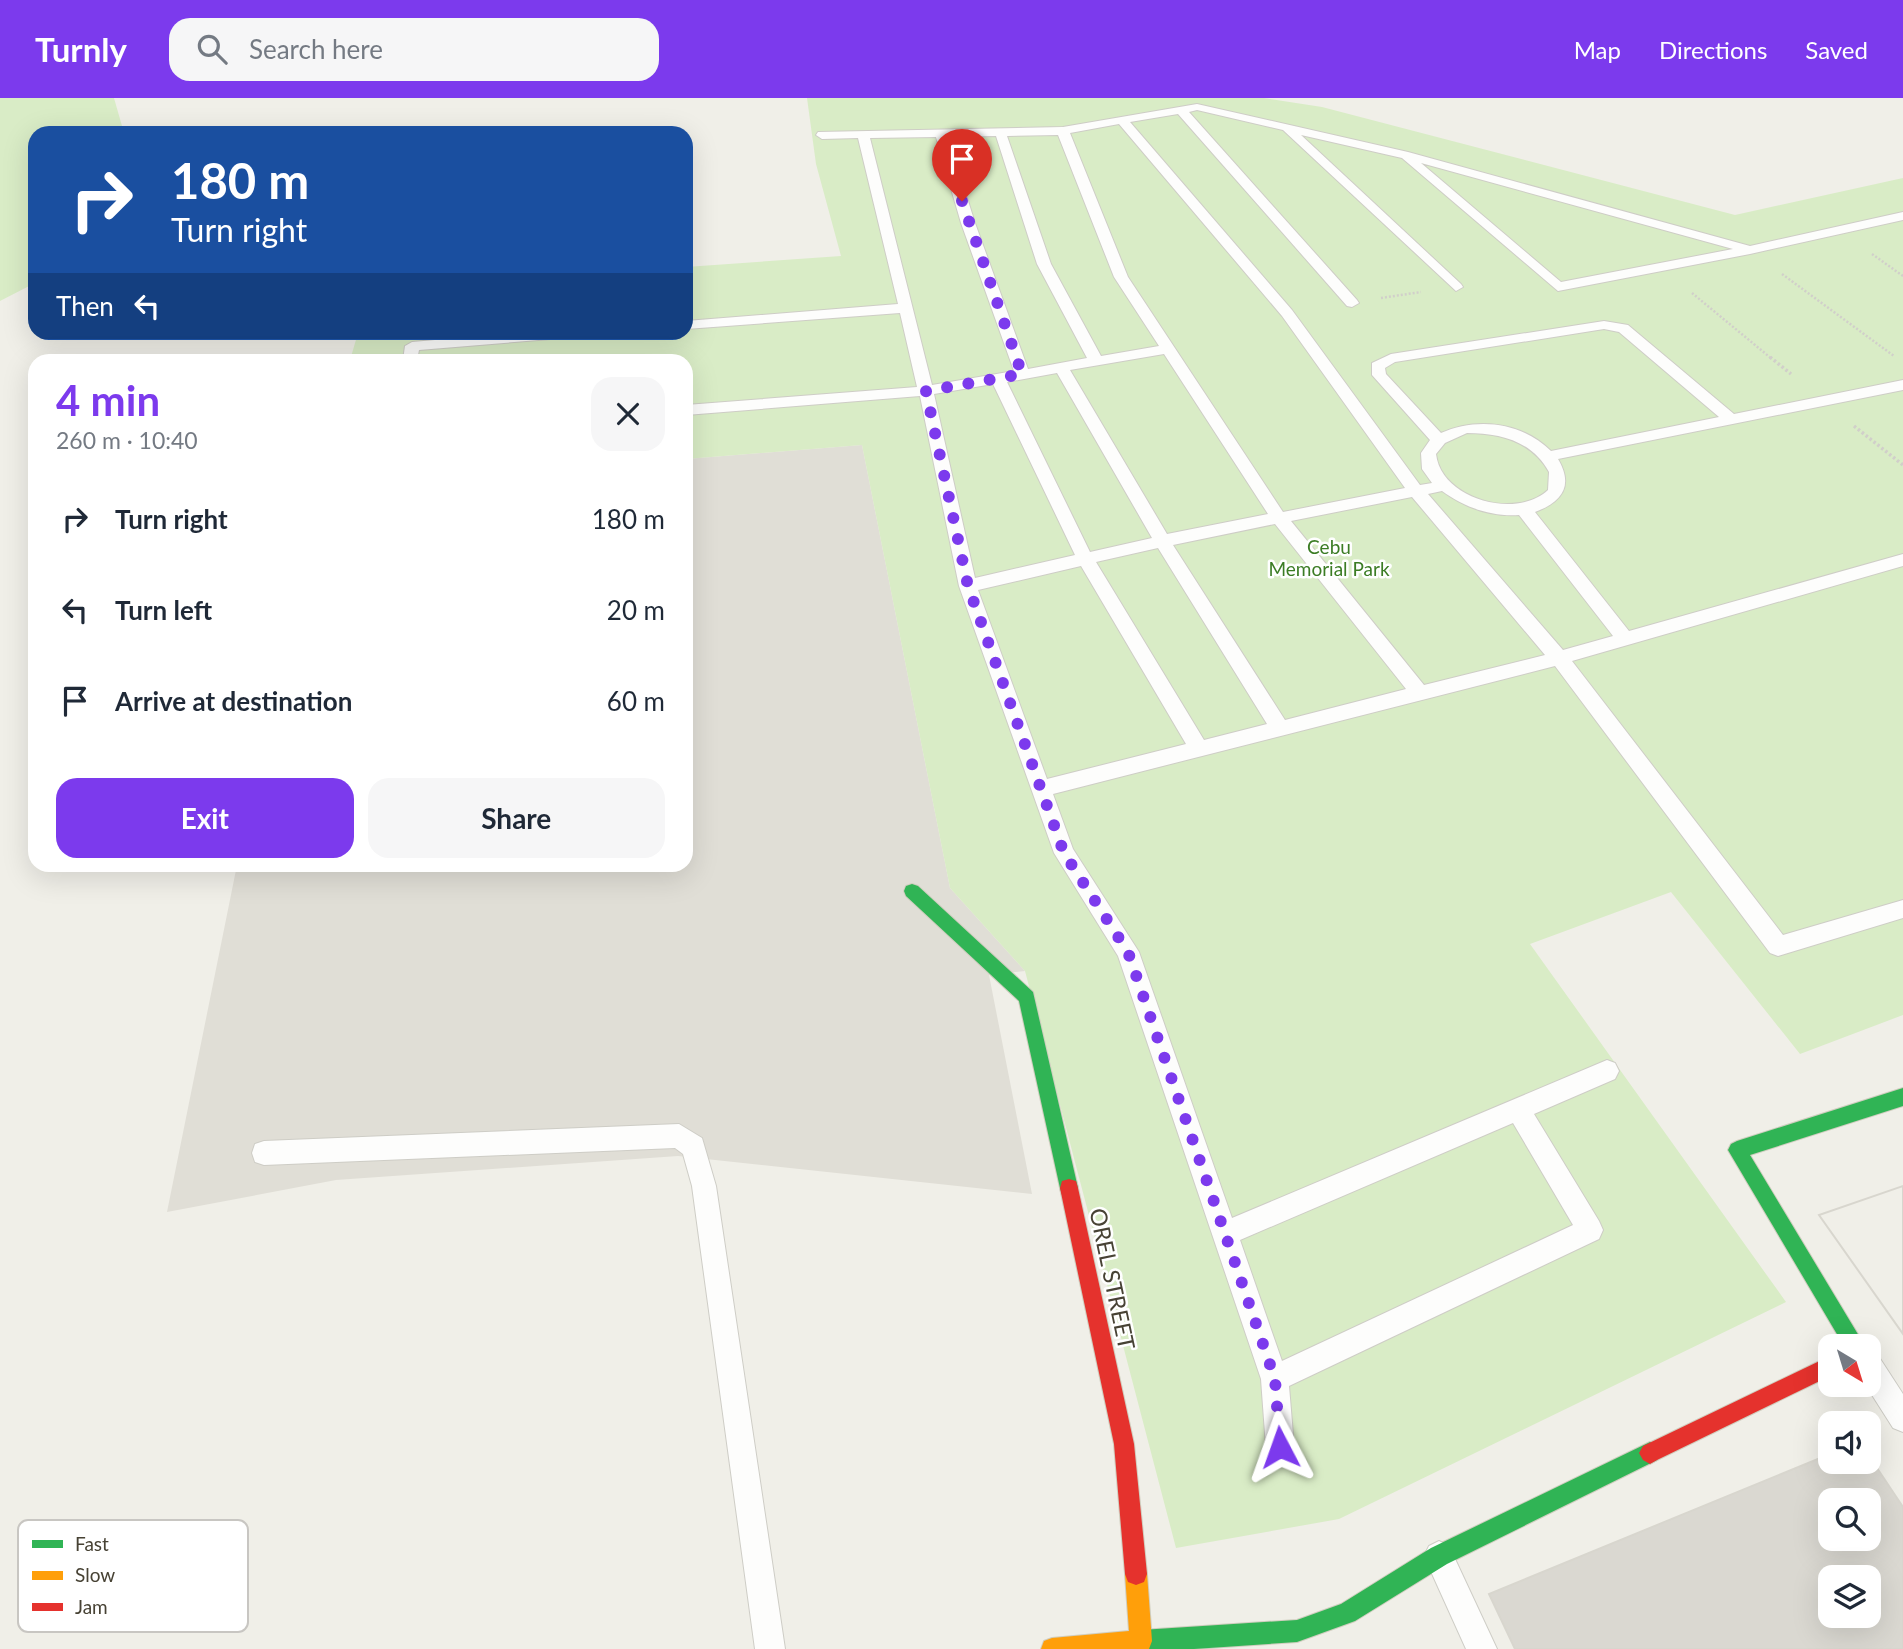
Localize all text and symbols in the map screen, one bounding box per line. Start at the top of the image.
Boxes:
search box [169,18,659,81]
text: Turnly [35,29,127,69]
icon: search [193,30,231,68]
text: Search here [249,33,383,65]
text: Map [1574,35,1621,64]
text: Directions [1659,35,1767,64]
text: Saved [1805,35,1868,64]
pin [932,129,992,201]
icon: arrive [943,140,981,178]
text: 180 m [171,151,309,209]
icon: right [56,154,147,245]
text: Turn right [171,210,307,249]
icon: left [128,287,166,325]
text: Then [56,290,114,322]
text: 4 min [56,375,160,425]
button: close [591,377,665,451]
text: 260 m · 10:40 [56,426,198,454]
icon: right [56,500,94,538]
text: Turn right [115,503,228,535]
text: 180 m [592,503,665,535]
park label: Cebu Memorial Park [1268,535,1390,580]
icon: left [56,591,94,629]
text: Turn left [115,594,212,626]
text: 20 m [607,594,665,626]
icon: arrive [56,682,94,720]
text: Arrive at destination [115,685,352,717]
text: 60 m [607,685,665,717]
button: Exit [56,778,354,858]
button: Share [368,778,665,858]
street label: OREL STREET [1084,1206,1142,1352]
north arrow [1818,1334,1881,1396]
map controls [1818,1334,1881,1628]
position arrow [1243,1410,1317,1484]
button: sound [1818,1411,1881,1474]
button: search [1818,1488,1881,1551]
legend [18,1520,248,1632]
text: Fast [75,1532,109,1555]
text: Slow [75,1563,115,1586]
button: layers [1818,1565,1881,1628]
text: Jam [75,1595,108,1618]

